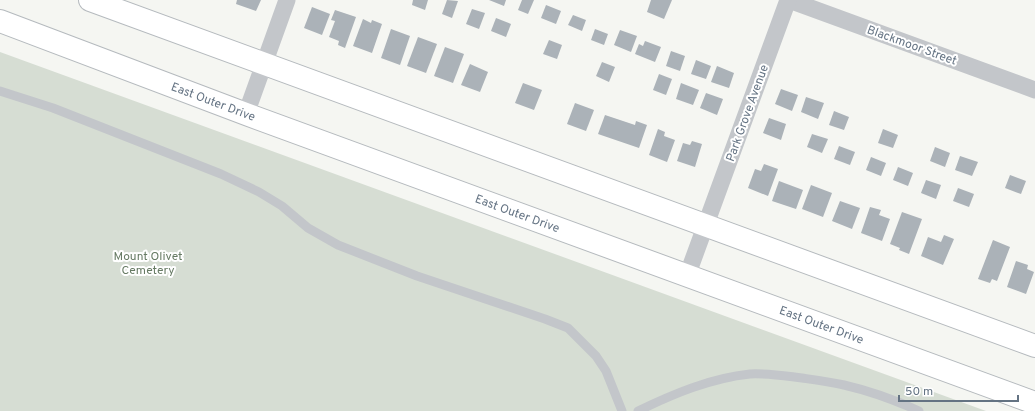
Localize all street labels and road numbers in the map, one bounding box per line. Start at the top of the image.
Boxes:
street label: Blackmoor Street [865,22,959,70]
street label: Park Grove Avenue [723,63,773,164]
street label: East Outer Drive [169,79,257,126]
street label: East Outer Drive [473,192,561,237]
street label: East Outer Drive [777,303,866,349]

